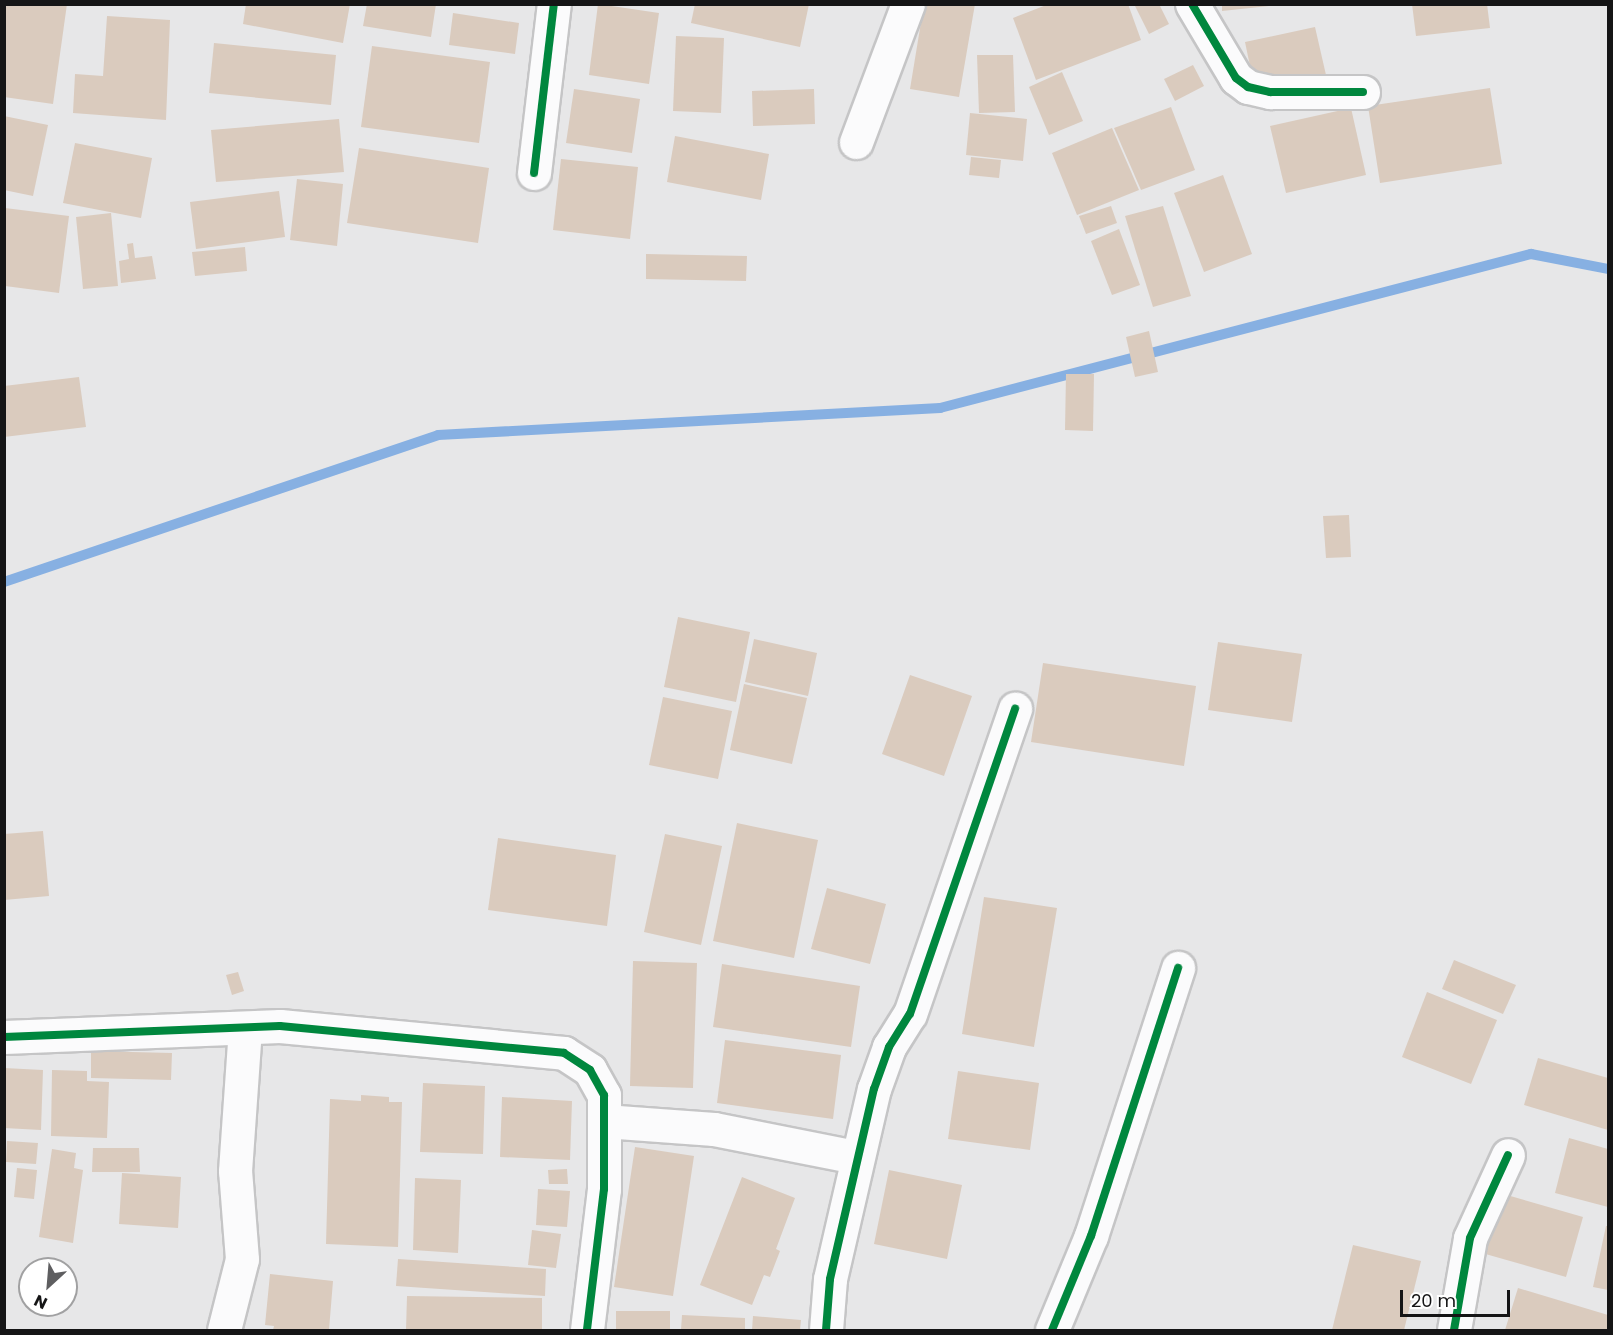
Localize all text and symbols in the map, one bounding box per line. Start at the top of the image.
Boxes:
north arrow [18,1257,78,1317]
scale bar [1403,1278,1512,1316]
text: 20 m [1411,1288,1456,1313]
text: N [30,1289,51,1315]

